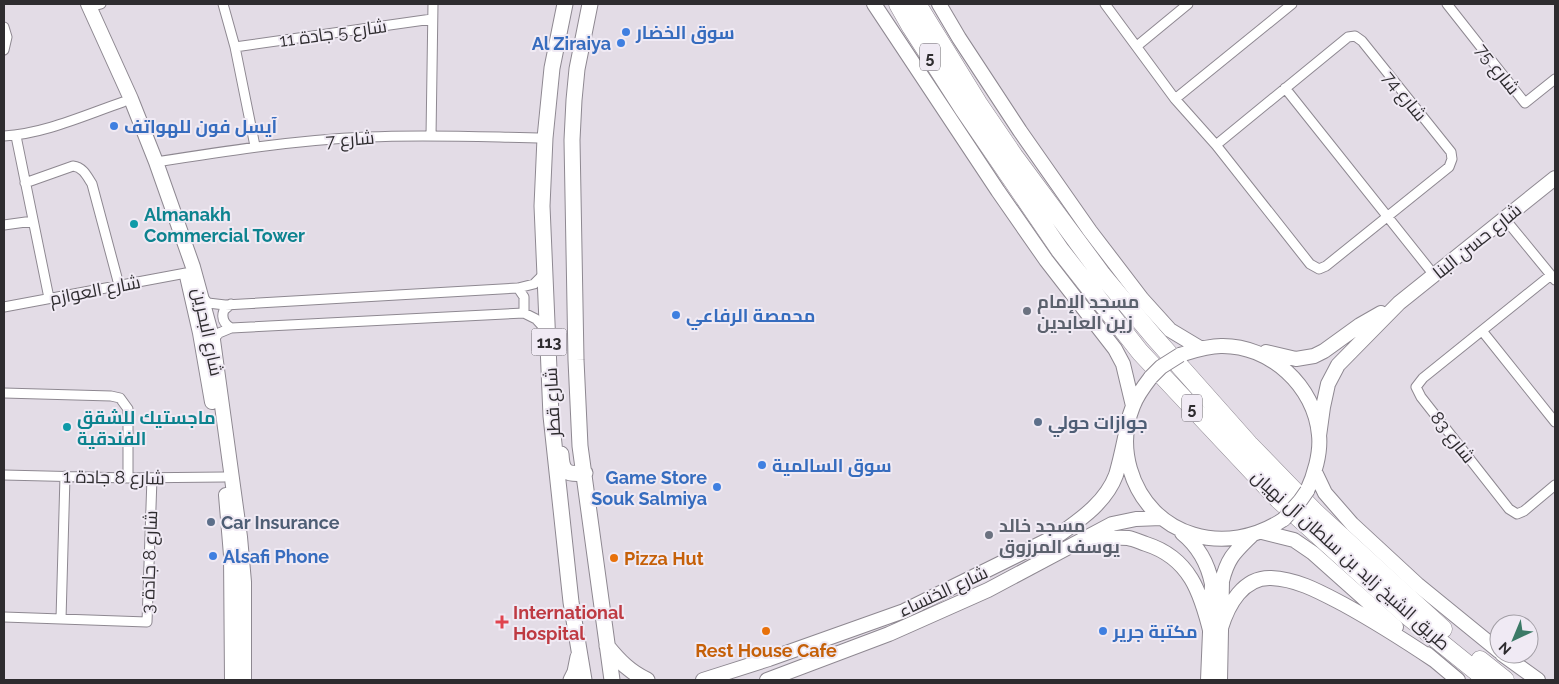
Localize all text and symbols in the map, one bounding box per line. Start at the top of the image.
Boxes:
street label: شارع 5 جادة 11 [278,15,388,53]
place label: سوق الخضار [635,22,735,44]
marker: سوق الخضار [620,26,632,38]
place label: Al Ziraiya [532,33,611,54]
marker: Al Ziraiya [615,37,627,49]
street label: شارع 75 [1470,39,1524,100]
road number: 5 [920,44,940,70]
street label: شارع 74 [1377,67,1431,126]
place label: آيسل فون للهواتف [124,116,278,138]
marker: آيسل فون للهواتف [108,120,120,132]
street label: شارع 7 [325,127,375,153]
street label: شارع حسن البنا [1429,199,1527,285]
place label: Almanakh Commercial Tower [144,204,305,246]
marker: Almanakh Commercial Tower [128,218,140,230]
street label: شارع العوازم [48,271,143,311]
street label: شارع البحرين [186,286,228,378]
place label: مسجد الإمام زين العابدين [1037,291,1139,334]
place label: محمصة الرفاعي [686,305,815,331]
marker: مسجد الإمام زين العابدين [1021,305,1033,317]
marker: محمصة الرفاعي [670,309,682,321]
road number: 113 [532,328,566,356]
street label: شارع قطر [540,367,566,438]
road number: 5 [1182,394,1202,422]
place label: ماجستيك للشقق الفندقية [77,407,216,449]
street label: شارع 83 [1425,407,1480,468]
place label: جوازات حولي [1048,412,1148,438]
marker: جوازات حولي [1032,416,1044,428]
marker: ماجستيك للشقق الفندقية [61,421,73,433]
place label: سوق السالمية [772,455,892,477]
marker: سوق السالمية [756,459,768,471]
street label: طريق الشيخ زايد بن سلطان آل نهيان [1246,465,1454,656]
street label: شارع 8 جادة 1 [63,466,165,490]
place label: Game Store Souk Salmiya [591,467,707,509]
marker: Game Store Souk Salmiya [711,481,723,493]
street label: شارع 8 جادة 3 [137,510,163,614]
place label: Car Insurance [221,512,340,533]
place label: مسجد خالد يوسف المرزوق [999,515,1120,558]
marker: Car Insurance [205,516,217,528]
marker: مسجد خالد يوسف المرزوق [983,529,995,541]
place label: Alsafi Phone [223,546,329,567]
place label: Pizza Hut [624,548,704,569]
marker: Alsafi Phone [207,550,219,562]
marker: Pizza Hut [608,552,620,564]
street label: شارع الخنساء [895,561,992,623]
place label: International Hospital [513,602,624,644]
north arrow [1489,614,1539,664]
marker: International Hospital [495,615,509,629]
place label: مكتبة جرير [1112,621,1198,643]
marker: Rest House Cafe [760,625,772,637]
marker: مكتبة جرير [1097,625,1109,637]
text: N [1496,639,1514,658]
place label: Rest House Cafe [695,640,837,661]

